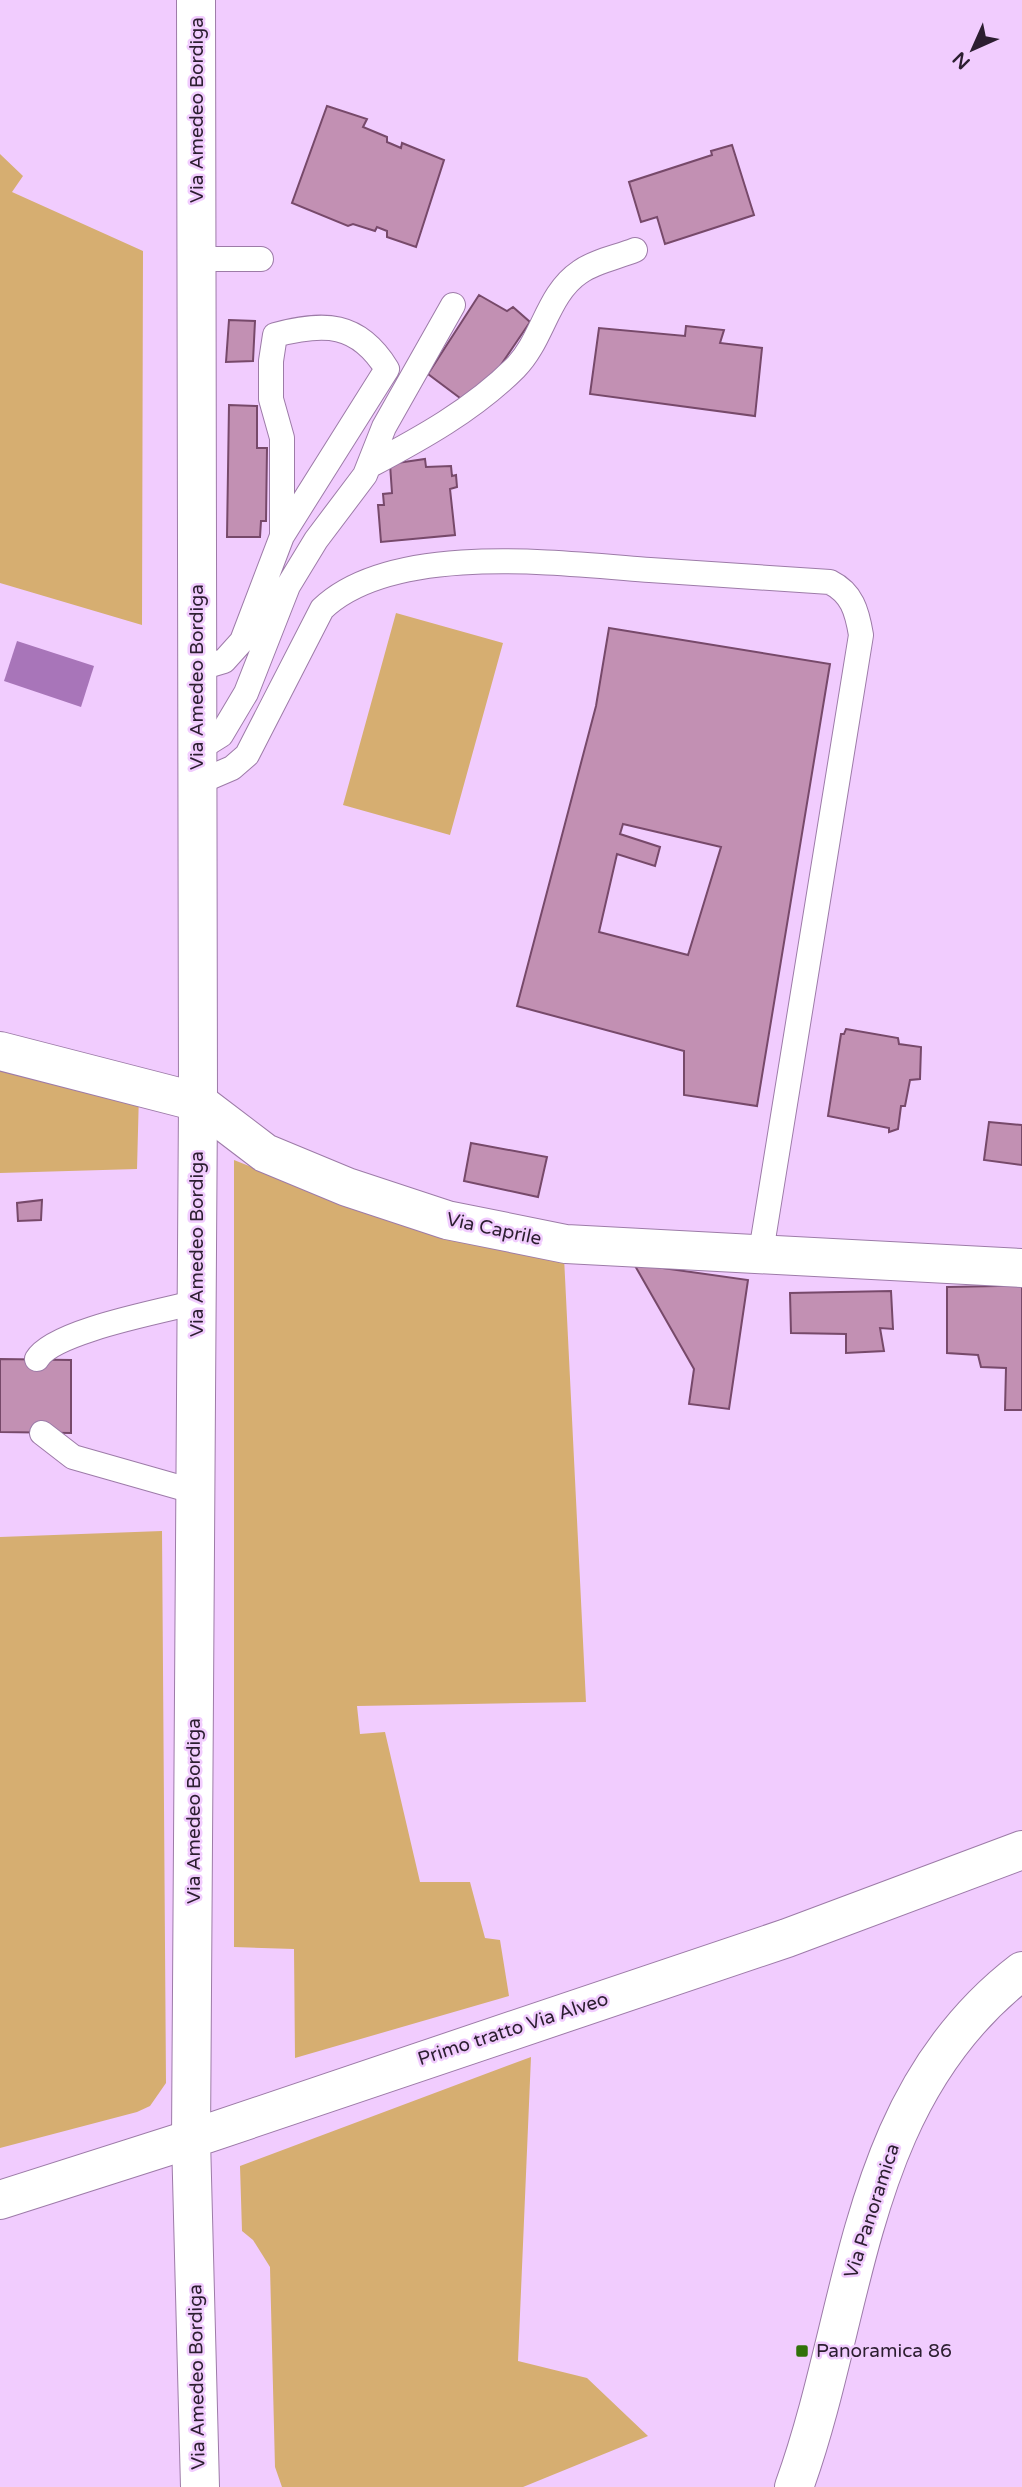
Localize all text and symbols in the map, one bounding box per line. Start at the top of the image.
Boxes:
north arrow [938,14,1008,84]
street label: Via Amedeo Bordiga [186,17,208,203]
text: N [949,47,975,73]
street label: Via Amedeo Bordiga [186,584,208,770]
street label: Via Amedeo Bordiga [186,1151,208,1337]
street label: Via Caprile [444,1208,544,1250]
street label: Via Amedeo Bordiga [183,1718,205,1904]
street label: Primo tratto Via Alveo [415,1988,611,2070]
street label: Via Panoramica [840,2141,904,2281]
street label: Via Amedeo Bordiga [184,2284,210,2470]
place label: Panoramica 86 [816,2340,952,2362]
marker: Panoramica 86 [794,2343,810,2359]

